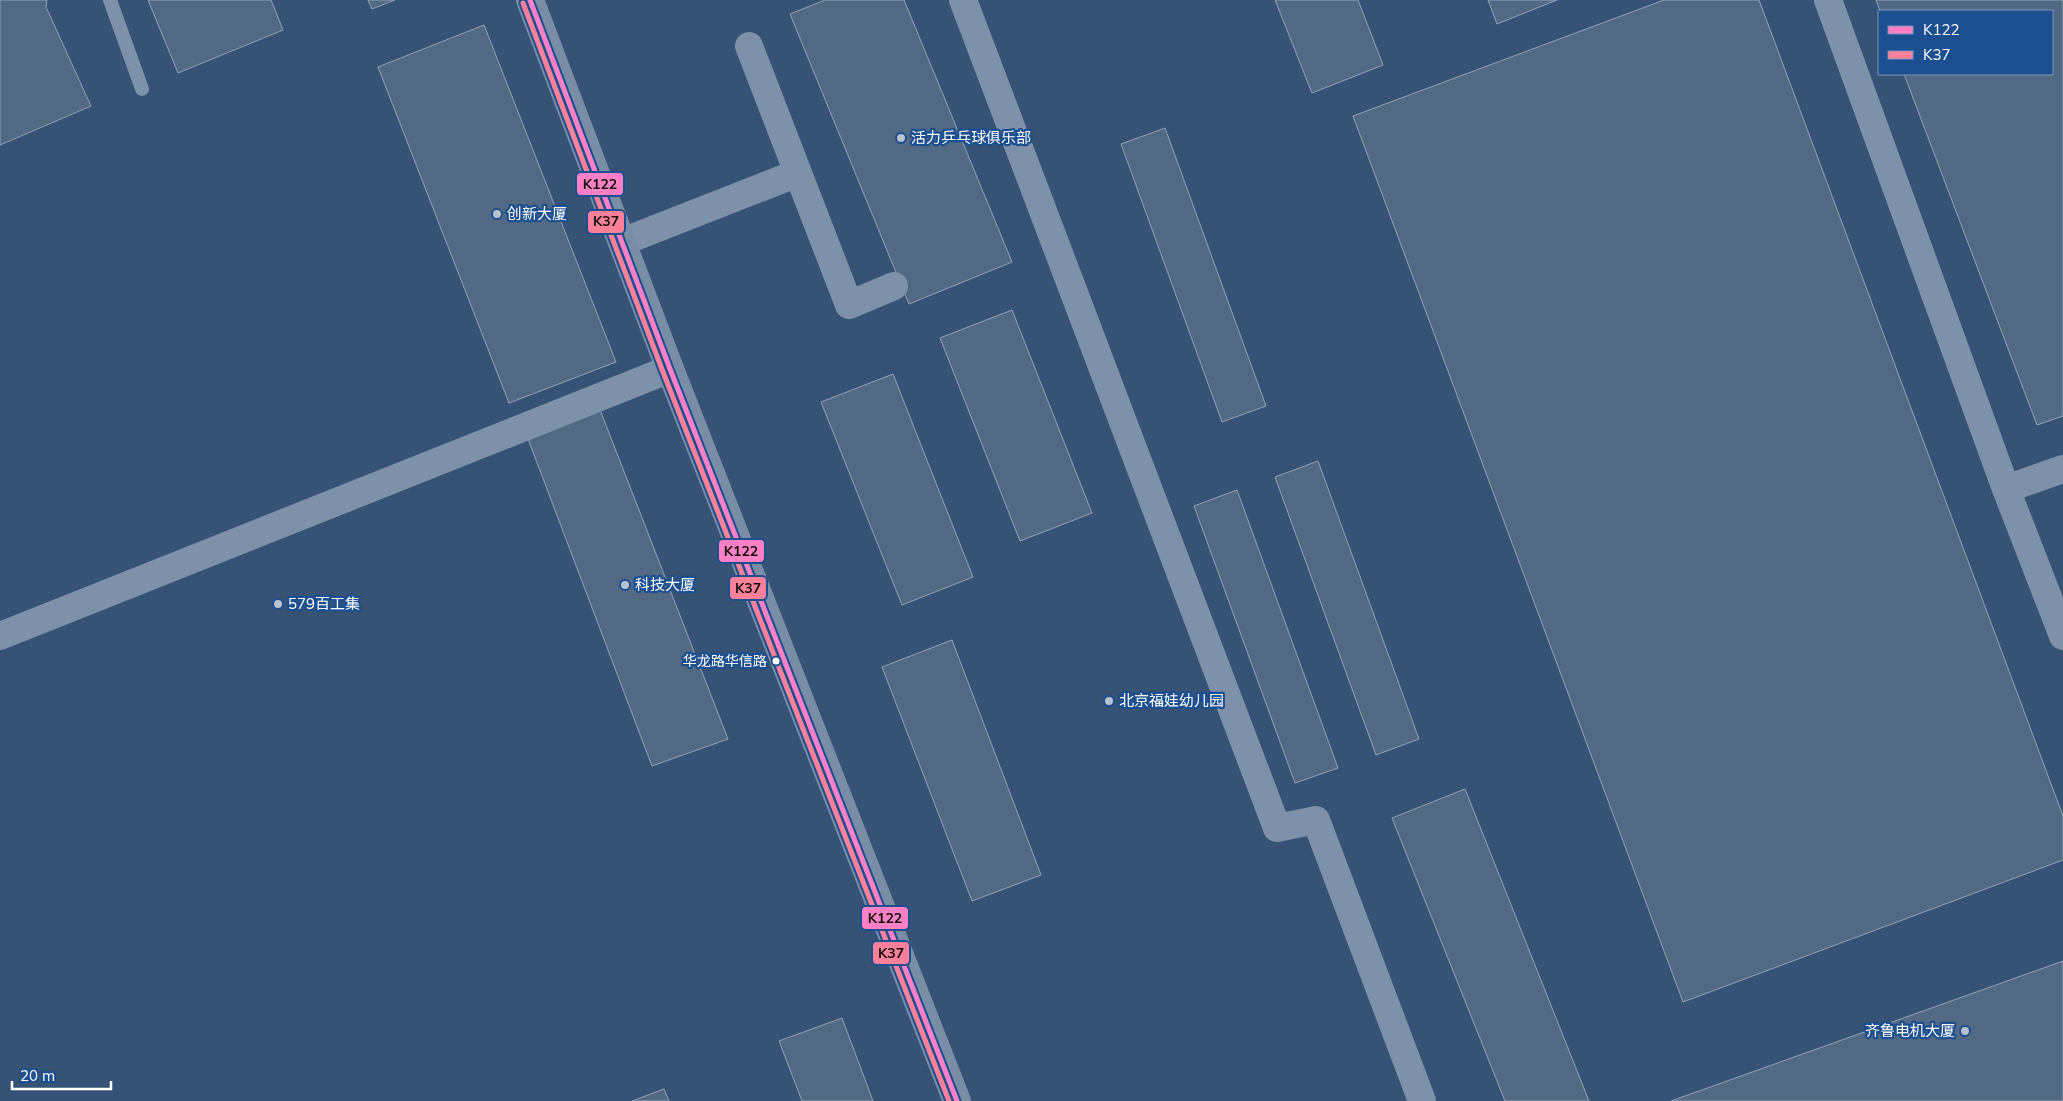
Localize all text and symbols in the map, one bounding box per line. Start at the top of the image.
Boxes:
legend [1878,10,2053,75]
text: K122 [1923,20,1960,39]
text: K37 [1923,45,1951,64]
place label: 活力乒乓球俱乐部 [911,128,1031,147]
marker: 活力乒乓球俱乐部 [895,132,907,144]
line badge: K122 [576,172,624,196]
text: K122 [583,175,617,193]
place label: 创新大厦 [507,204,567,223]
marker: 创新大厦 [491,208,503,220]
line badge: K37 [587,210,625,234]
text: K37 [593,212,619,230]
line badge: K122 [718,539,765,563]
text: K122 [724,542,758,560]
place label: 科技大厦 [635,575,695,594]
line badge: K37 [729,576,767,600]
marker: 科技大厦 [619,579,631,591]
text: K37 [735,579,761,597]
place label: 579百工集 [288,594,360,613]
marker: 579百工集 [272,598,284,610]
place label: 华龙路华信路 [683,652,767,670]
marker: 华龙路华信路 [771,656,781,666]
place label: 北京福娃幼儿园 [1119,691,1224,710]
marker: 北京福娃幼儿园 [1103,695,1115,707]
line badge: K122 [861,906,909,930]
text: K122 [868,909,902,927]
line badge: K37 [872,941,910,965]
text: K37 [878,944,904,962]
place label: 齐鲁电机大厦 [1865,1021,1955,1040]
marker: 齐鲁电机大厦 [1959,1025,1971,1037]
scale bar [12,1058,111,1090]
text: 20 m [20,1066,55,1085]

